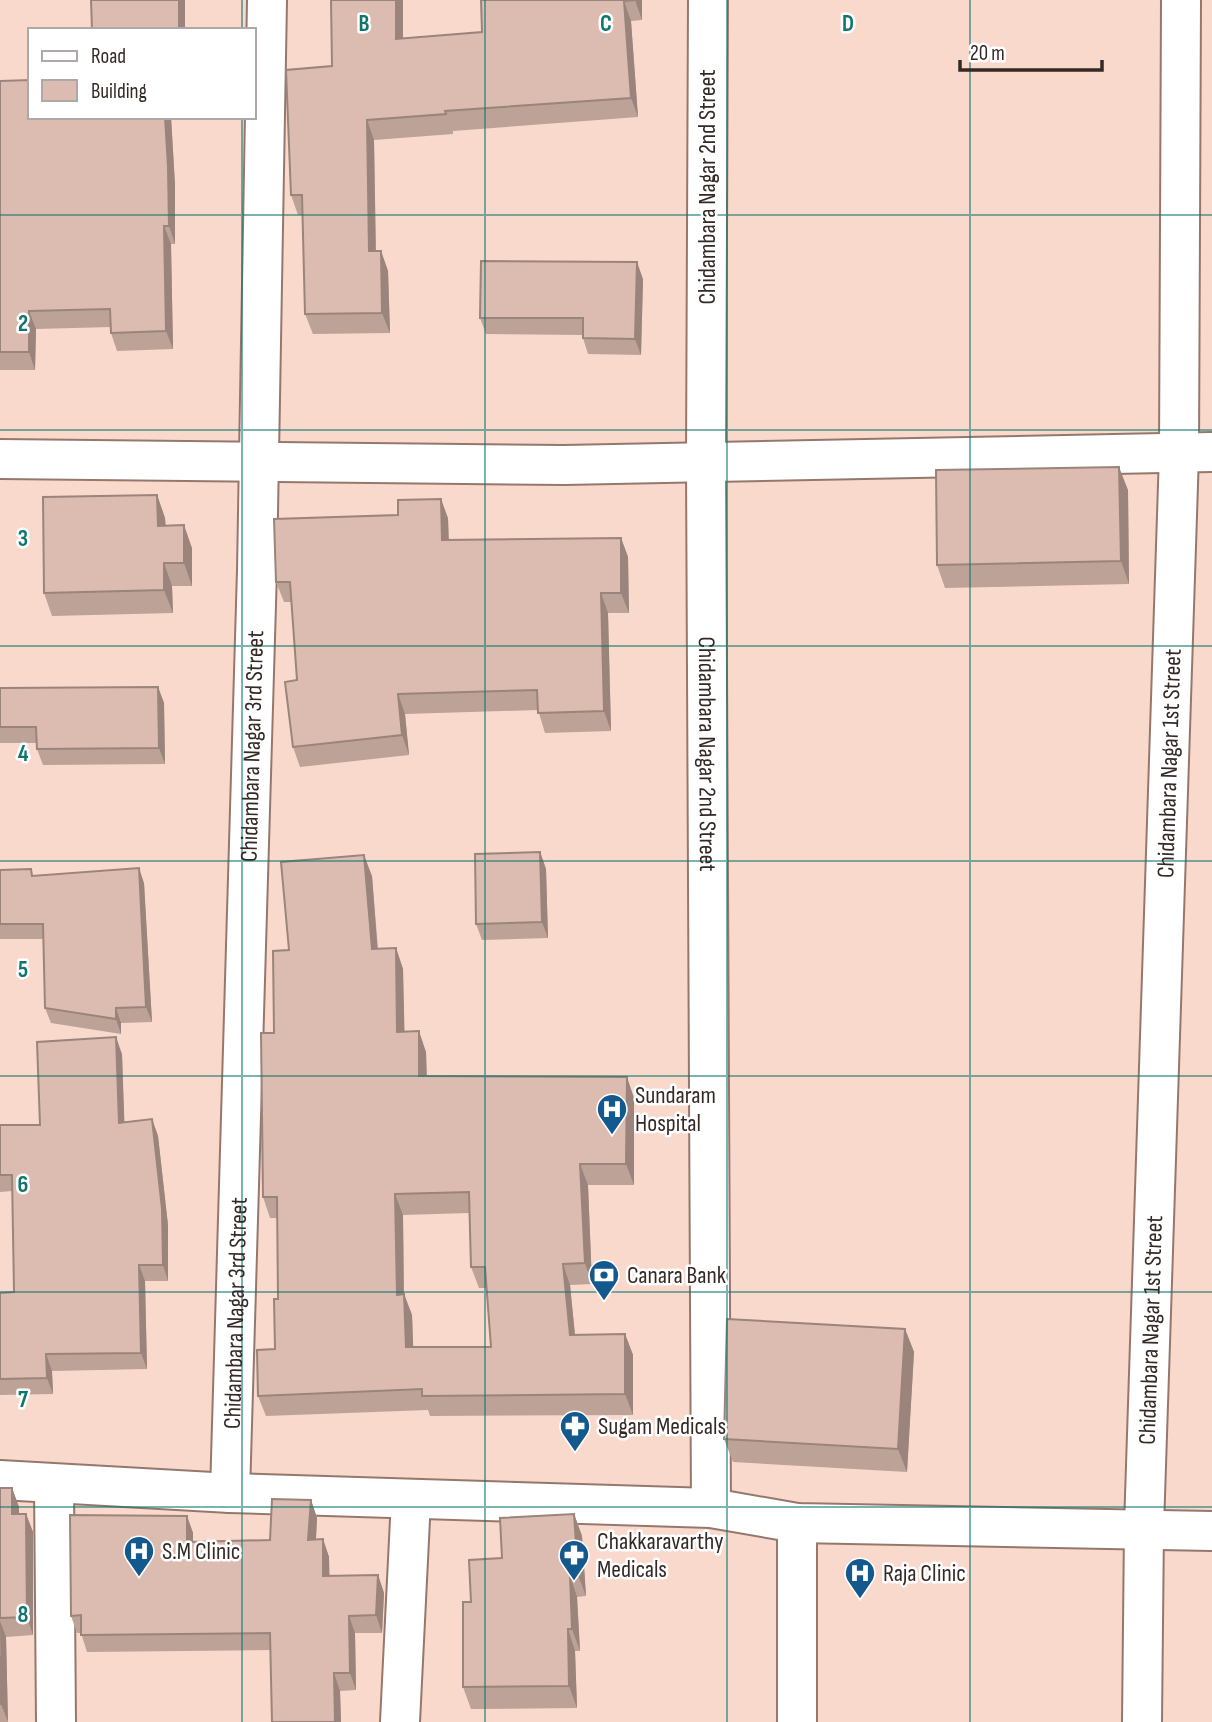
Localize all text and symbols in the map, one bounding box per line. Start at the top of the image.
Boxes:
text: B [359,10,370,38]
text: C [600,10,612,38]
text: D [842,10,854,38]
legend [28,28,256,119]
scale bar [960,28,1102,72]
text: 20 m [970,41,1005,66]
text: Road [91,44,126,69]
street label: Chidambara Nagar 2nd Street [693,69,722,305]
text: Building [91,79,147,104]
text: 2 [18,310,28,338]
text: 3 [18,525,28,553]
street label: Chidambara Nagar 3rd Street [234,630,270,863]
street label: Chidambara Nagar 2nd Street [692,636,722,872]
street label: Chidambara Nagar 1st Street [1151,648,1187,879]
text: 4 [18,740,29,768]
text: 5 [18,956,28,984]
place label: Sundaram Hospital [635,1081,716,1138]
hospital icon: Sundaram Hospital [595,1092,629,1136]
text: 6 [18,1171,28,1199]
street label: Chidambara Nagar 3rd Street [217,1197,253,1429]
street label: Chidambara Nagar 1st Street [1132,1215,1169,1445]
bank icon: Canara Bank [587,1258,621,1302]
place label: Canara Bank [627,1261,726,1290]
text: 7 [18,1386,28,1414]
pharmacy icon: Sugam Medicals [558,1409,592,1453]
place label: Sugam Medicals [598,1412,726,1441]
place label: Chakkaravarthy Medicals [597,1527,723,1584]
hospital icon: S.M Clinic [122,1534,156,1578]
place label: S.M Clinic [162,1537,240,1566]
pharmacy icon: Chakkaravarthy Medicals [557,1538,591,1582]
hospital icon: Raja Clinic [843,1556,877,1600]
place label: Raja Clinic [883,1559,966,1588]
text: 8 [18,1601,29,1629]

